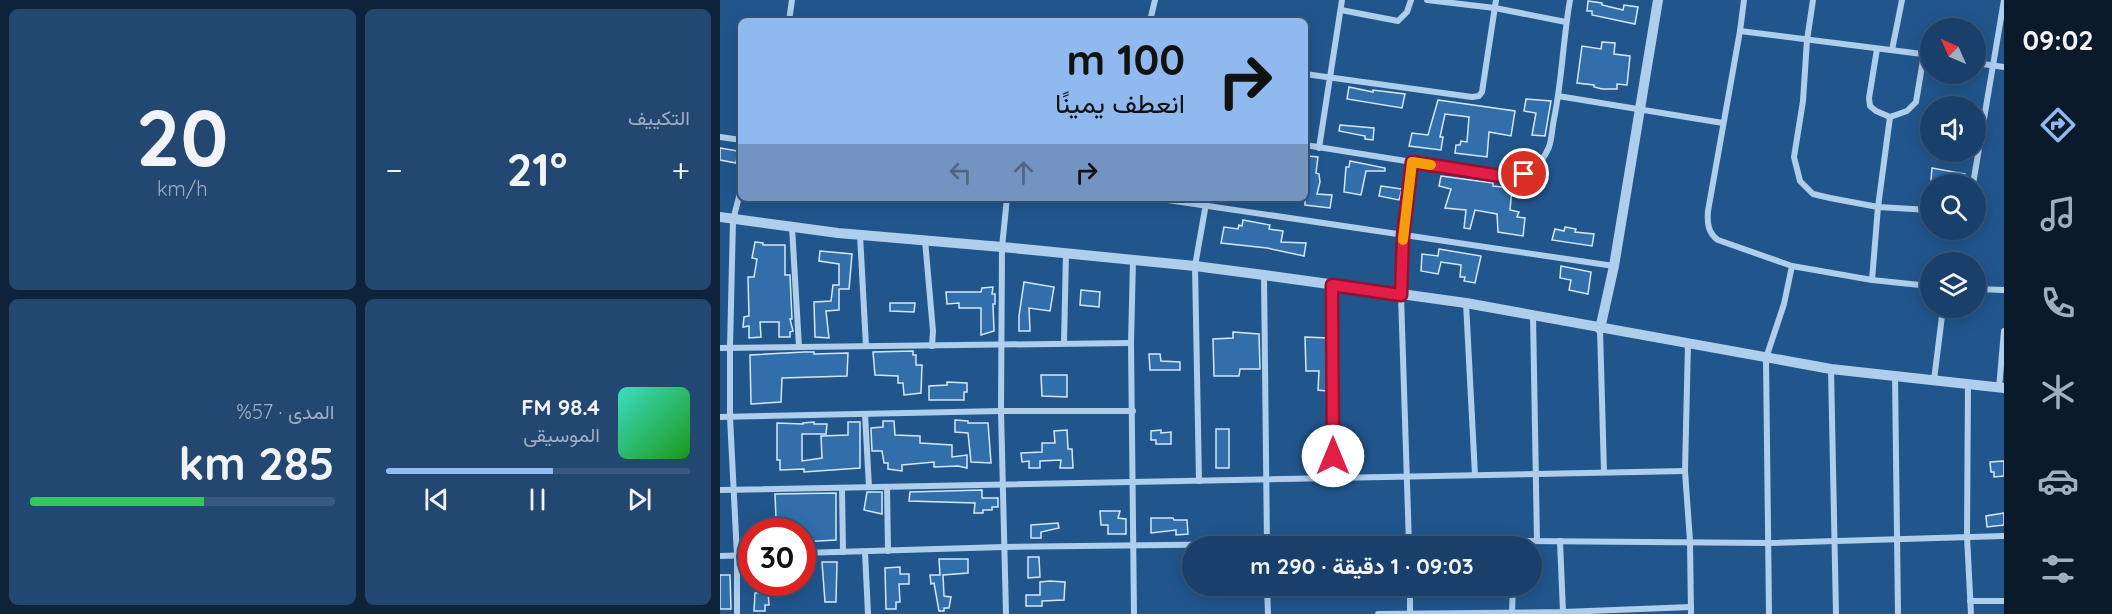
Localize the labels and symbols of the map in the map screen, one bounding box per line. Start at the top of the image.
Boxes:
north arrow [1920,18,1986,84]
pin [1498,148,1549,199]
position arrow [1301,424,1365,488]
speed limit sign: 30 [738,518,816,596]

